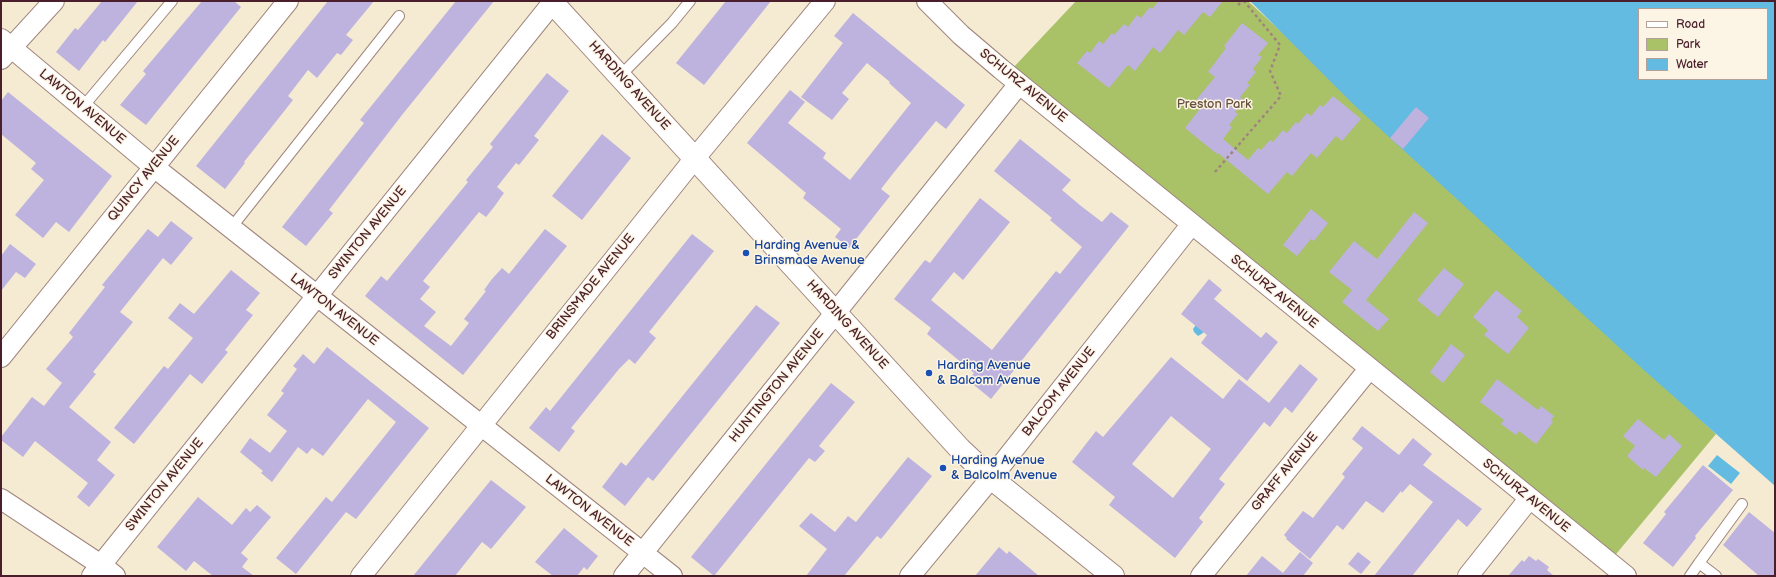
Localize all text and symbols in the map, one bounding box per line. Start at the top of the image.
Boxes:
legend [1638,8,1768,80]
text: Road [1676,17,1705,32]
text: Park [1676,37,1700,52]
street label: HARDING AVENUE [585,38,673,134]
street label: SCHURZ AVENUE [976,46,1070,126]
text: Water [1676,57,1708,72]
street label: LAWTON AVENUE [36,66,128,148]
park label: Preston Park [1177,97,1251,113]
street label: QUINCY AVENUE [105,133,183,225]
street label: SWINTON AVENUE [326,183,410,283]
street label: BRINSMADE AVENUE [543,231,639,343]
place label: Harding Avenue & Brinsmade Avenue [754,238,865,269]
marker: Harding Avenue & Brinsmade Avenue [741,248,751,258]
street label: SCHURZ AVENUE [1227,252,1321,332]
street label: LAWTON AVENUE [287,271,381,349]
street label: HARDING AVENUE [803,277,891,373]
street label: HUNTINGTON AVENUE [727,326,827,446]
street label: BALCOM AVENUE [1019,344,1099,440]
place label: Harding Avenue & Balcom Avenue [937,358,1040,389]
marker: Harding Avenue & Balcom Avenue [924,368,934,378]
street label: GRAFF AVENUE [1248,429,1322,515]
street label: SWINTON AVENUE [123,435,207,535]
place label: Harding Avenue & Balcolm Avenue [951,453,1057,484]
street label: SCHURZ AVENUE [1479,456,1573,536]
marker: Harding Avenue & Balcolm Avenue [938,463,948,473]
street label: LAWTON AVENUE [542,472,636,550]

